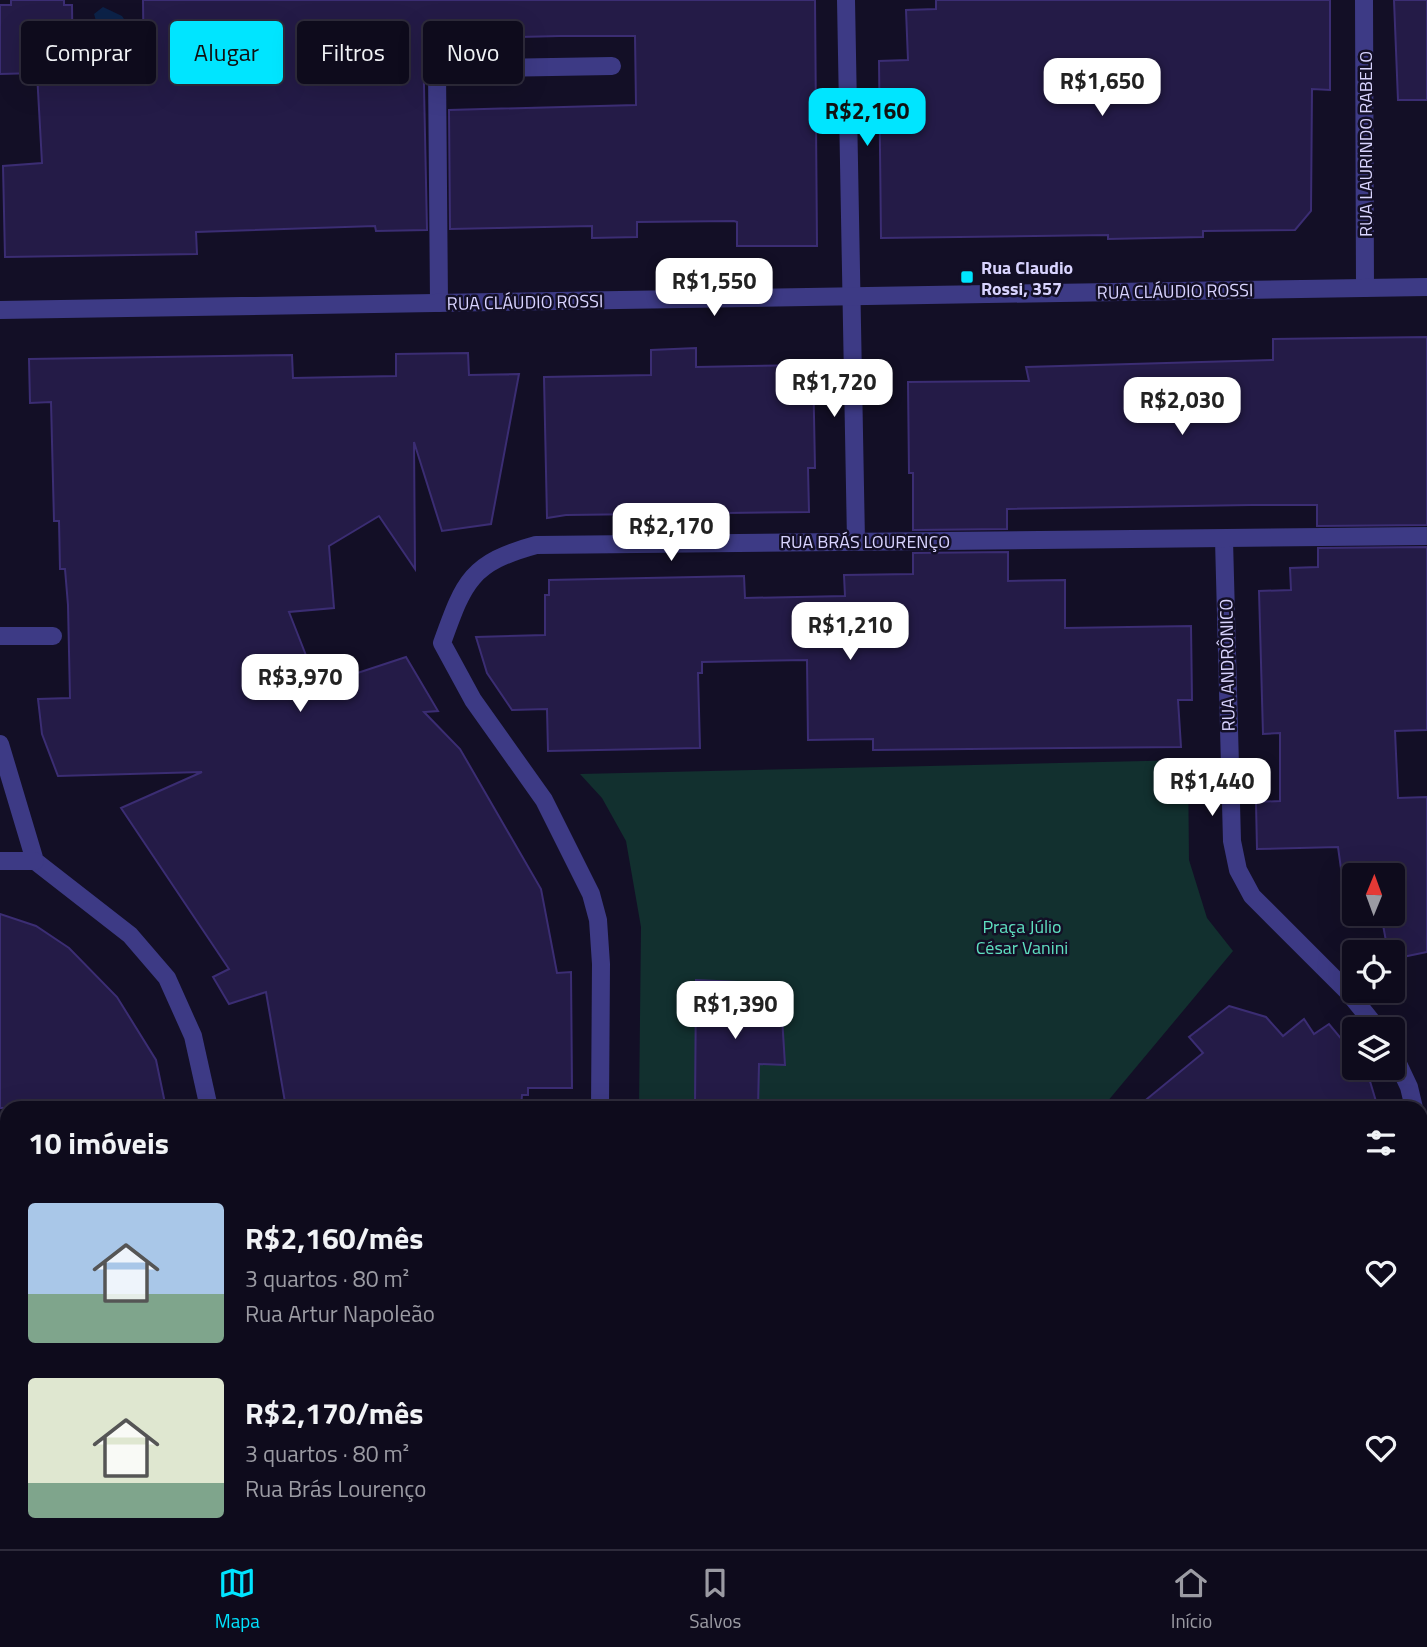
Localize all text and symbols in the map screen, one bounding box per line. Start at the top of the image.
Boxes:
chip: Comprar [21,21,156,84]
chip: Alugar [170,21,283,84]
chip: Filtros [297,21,409,84]
chip: Novo [423,21,523,84]
street label: RUA LAURINDO RABELO [1352,51,1379,237]
pin: R$1,650 [1037,58,1167,118]
text: R$1,650 [1060,63,1144,98]
pin: R$2,160 [802,88,932,148]
text: R$2,160 [825,93,909,128]
place label: Rua Claudio Rossi, 357 [981,254,1073,302]
pin: R$1,550 [649,258,779,318]
text: R$1,550 [672,263,756,298]
marker: Rua Claudio Rossi, 357 [959,269,975,285]
street label: RUA CLÁUDIO ROSSI [1096,276,1254,306]
street label: RUA CLÁUDIO ROSSI [446,287,604,317]
pin: R$1,720 [769,360,899,419]
text: R$1,720 [792,364,876,399]
pin: R$2,030 [1117,378,1247,437]
text: R$2,030 [1140,382,1224,417]
pin: R$2,170 [606,504,736,563]
text: R$2,170 [629,508,713,543]
street label: RUA BRÁS LOURENÇO [780,528,950,555]
street label: RUA ANDRÔNICO [1212,598,1242,732]
pin: R$1,210 [785,602,915,662]
text: R$1,210 [808,607,892,642]
pin: R$3,970 [235,654,365,714]
text: R$3,970 [258,659,342,694]
pin: R$1,440 [1147,758,1277,818]
text: R$1,440 [1170,763,1254,798]
north arrow [1342,863,1405,926]
map controls [1342,863,1405,1080]
park label: Praça Júlio César Vanini [976,913,1068,961]
button: locate [1342,940,1405,1003]
pin: R$1,390 [670,982,800,1041]
text: R$1,390 [693,986,777,1021]
button: layers [1342,1017,1405,1080]
text: 10 imóveis [28,1120,169,1166]
icon: filters [1362,1124,1400,1162]
text: R$2,160/mês [245,1215,423,1261]
icon: home [84,1231,168,1315]
icon: heart [1362,1254,1400,1292]
text: 3 quartos · 80 m² [245,1261,409,1296]
text: Rua Artur Napoleão [245,1296,435,1331]
text: R$2,170/mês [245,1390,423,1436]
icon: home [84,1406,168,1490]
icon: heart [1362,1429,1400,1467]
text: 3 quartos · 80 m² [245,1436,409,1471]
text: Rua Brás Lourenço [245,1471,426,1506]
tab: Mapa [215,1564,260,1635]
tab: Salvos [689,1564,741,1635]
tab: Início [1171,1564,1212,1635]

